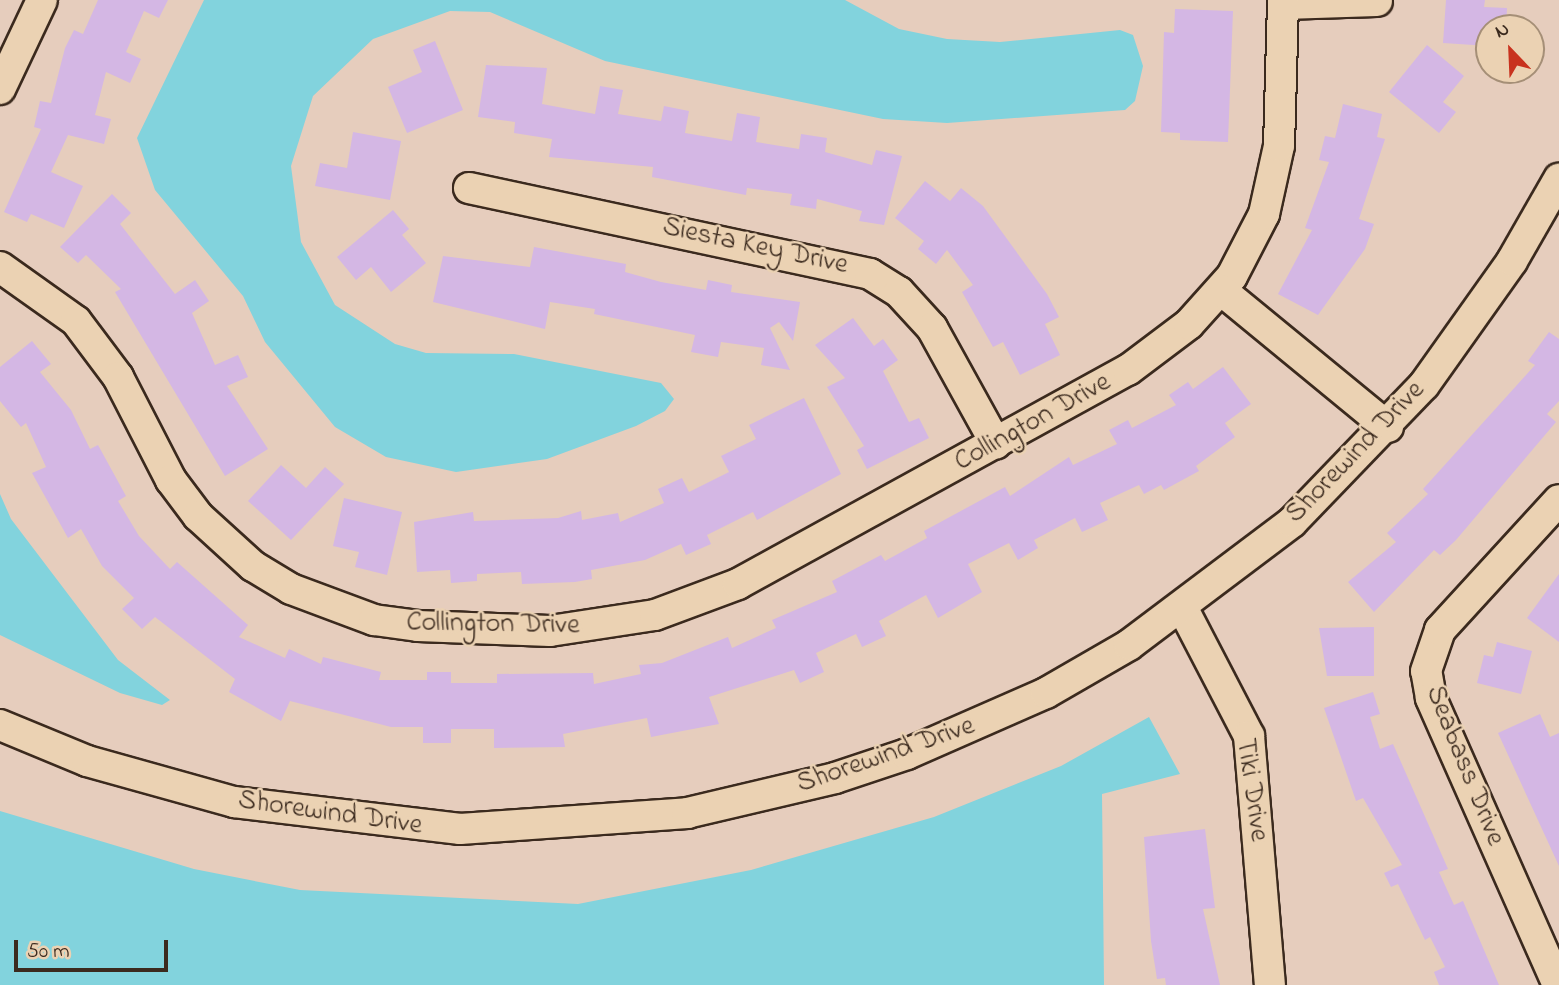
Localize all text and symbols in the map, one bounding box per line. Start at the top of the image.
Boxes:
north arrow [1475,14,1545,84]
text: N [1491,16,1514,46]
street label: Siesta Key Drive [659,211,851,283]
street label: Collington Drive [949,366,1117,480]
street label: Shorewind Drive [1279,375,1433,531]
street label: Collington Drive [406,607,580,643]
street label: Seabass Drive [1417,681,1511,851]
street label: Shorewind Drive [793,710,979,802]
street label: Tiki Drive [1227,736,1275,844]
street label: Shorewind Drive [236,784,424,844]
scale bar [18,926,172,970]
text: 50 m [27,937,70,967]

